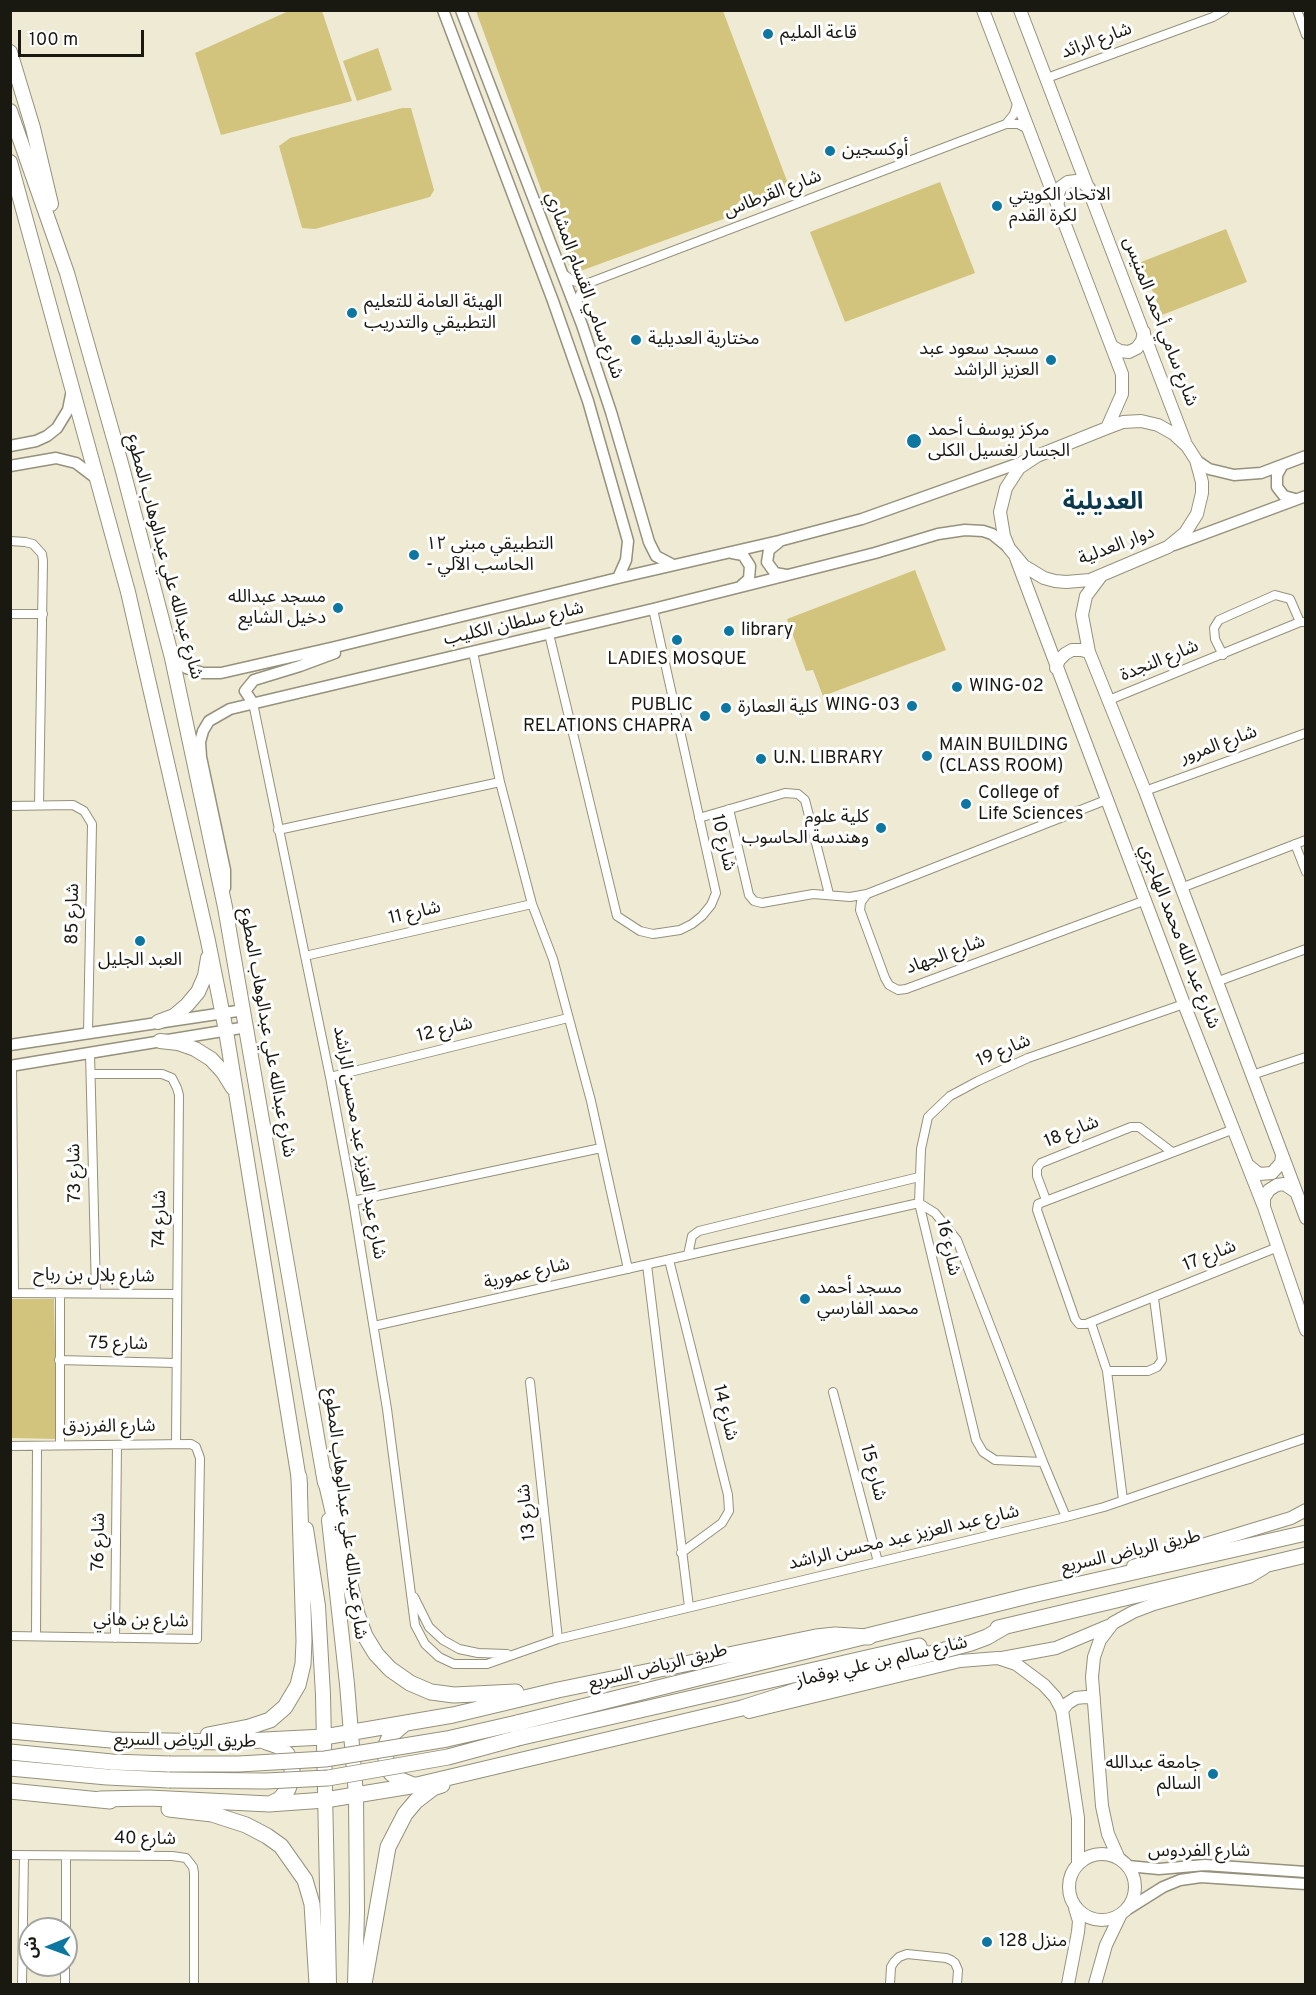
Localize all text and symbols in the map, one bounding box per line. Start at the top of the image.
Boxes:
scale bar [21,18,147,56]
street label: شارع الرائد [1059,19,1135,65]
place label: قاعة المليم [780,23,857,45]
marker: قاعة المليم [761,27,775,41]
text: 100 m [29,29,78,52]
place label: أوكسجين [842,140,908,162]
marker: أوكسجين [823,144,837,158]
street label: شارع القرطاس [721,166,825,224]
place label: الاتحاد الكويتي لكرة القدم [1009,185,1111,228]
street label: شارع سامي القسام المشاري [539,190,627,382]
marker: الاتحاد الكويتي لكرة القدم [990,199,1004,213]
street label: شارع سامي أحمد المنيس [1117,234,1201,410]
place label: الهيئة العامة للتعليم التطبيقي والتدريب [364,292,502,334]
marker: الهيئة العامة للتعليم التطبيقي والتدريب [345,306,359,320]
place label: مختارية العديلية [648,329,759,351]
marker: مختارية العديلية [629,333,643,347]
place label: مسجد سعود عبد العزيز الراشد [919,339,1039,382]
marker: مسجد سعود عبد العزيز الراشد [1044,353,1058,367]
place label: مركز يوسف أحمد الجسار لغسيل الكلى [928,420,1070,462]
street label: شارع عبدالله علي عبدالوهاب المطوع [120,432,206,682]
marker: مركز يوسف أحمد الجسار لغسيل الكلى [905,432,923,450]
district label: العديلية [1063,490,1143,518]
street label: دوار العدلية [1076,523,1158,571]
place label: التطبيقي مبنى ١٢ - الحاسب الآلي [426,534,554,576]
marker: التطبيقي مبنى ١٢ - الحاسب الآلي [407,548,421,562]
place label: مسجد عبدالله دخيل الشايع [228,587,326,630]
street label: شارع سلطان الكليب [442,598,586,652]
marker: مسجد عبدالله دخيل الشايع [331,601,345,615]
place label: library [741,620,793,642]
marker: library [722,624,736,638]
marker: LADIES MOSQUE [670,633,684,647]
street label: شارع النجدة [1118,636,1202,688]
place label: LADIES MOSQUE [607,649,747,671]
place label: WING-02 [969,676,1044,698]
marker: WING-02 [950,680,964,694]
place label: PUBLIC RELATIONS CHAPRA [523,695,693,738]
place label: WING-03 [825,695,900,717]
place label: كلية العمارة [738,697,818,719]
marker: WING-03 [905,699,919,713]
marker: كلية العمارة [719,701,733,715]
marker: PUBLIC RELATIONS CHAPRA [698,709,712,723]
street label: شارع المرور [1178,722,1260,770]
place label: MAIN BUILDING (CLASS ROOM) [939,735,1068,777]
place label: U.N. LIBRARY [773,748,883,770]
marker: MAIN BUILDING (CLASS ROOM) [920,749,934,763]
marker: U.N. LIBRARY [754,752,768,766]
place label: College of Life Sciences [978,783,1083,826]
marker: College of Life Sciences [959,797,973,811]
place label: كلية علوم وهندسة الحاسوب [742,807,869,850]
street label: شارع 10 [705,813,739,873]
marker: كلية علوم وهندسة الحاسوب [874,821,888,835]
street label: شارع عبد الله محمد الهاجري [1133,842,1223,1032]
street label: شارع 85 [63,883,85,945]
street label: شارع 11 [387,898,443,930]
street label: شارع عبدالله علي عبدالوهاب المطوع [233,906,299,1160]
street label: شارع الجهاد [903,932,989,980]
marker: العبد الجليل [133,934,147,948]
place label: العبد الجليل [98,950,182,972]
street label: شارع 12 [415,1014,475,1048]
street label: شارع عبد العزيز عبد محسن الراشد [327,1025,389,1261]
street label: شارع 19 [974,1031,1034,1073]
street label: شارع 18 [1042,1112,1102,1154]
street label: شارع 73 [65,1143,87,1203]
street label: شارع 74 [150,1190,172,1248]
street label: شارع 16 [930,1218,964,1278]
street label: شارع 17 [1180,1237,1240,1277]
street label: شارع عمورية [482,1255,572,1295]
street label: شارع بلال بن رباح [33,1265,155,1289]
place label: مسجد أحمد محمد الفارسي [817,1278,919,1320]
marker: مسجد أحمد محمد الفارسي [798,1292,812,1306]
street label: شارع 75 [88,1334,148,1356]
street label: شارع 14 [707,1383,741,1443]
street label: شارع عبدالله علي عبدالوهاب المطوع [318,1387,370,1641]
street label: شارع الفرزدق [62,1416,156,1440]
street label: شارع 15 [854,1443,890,1503]
street label: شارع 13 [514,1483,542,1541]
street label: شارع عبد العزيز عبد محسن الراشد [786,1502,1022,1576]
street label: شارع 76 [89,1513,111,1571]
street label: طريق الرياض السريع [1059,1526,1203,1580]
street label: شارع بن هاني [93,1610,189,1634]
street label: شارع سالم بن علي بوقماز [794,1633,970,1693]
street label: طريق الرياض السريع [586,1640,730,1696]
street label: طريق الرياض السريع [114,1730,256,1754]
place label: جامعة عبدالله السالم [1105,1753,1201,1796]
marker: جامعة عبدالله السالم [1206,1767,1220,1781]
street label: شارع 40 [114,1829,176,1851]
street label: شارع الفردوس [1148,1841,1250,1863]
north arrow [18,1917,78,1977]
place label: منزل 128 [999,1931,1067,1953]
marker: منزل 128 [980,1935,994,1949]
text: ش [22,1936,42,1958]

